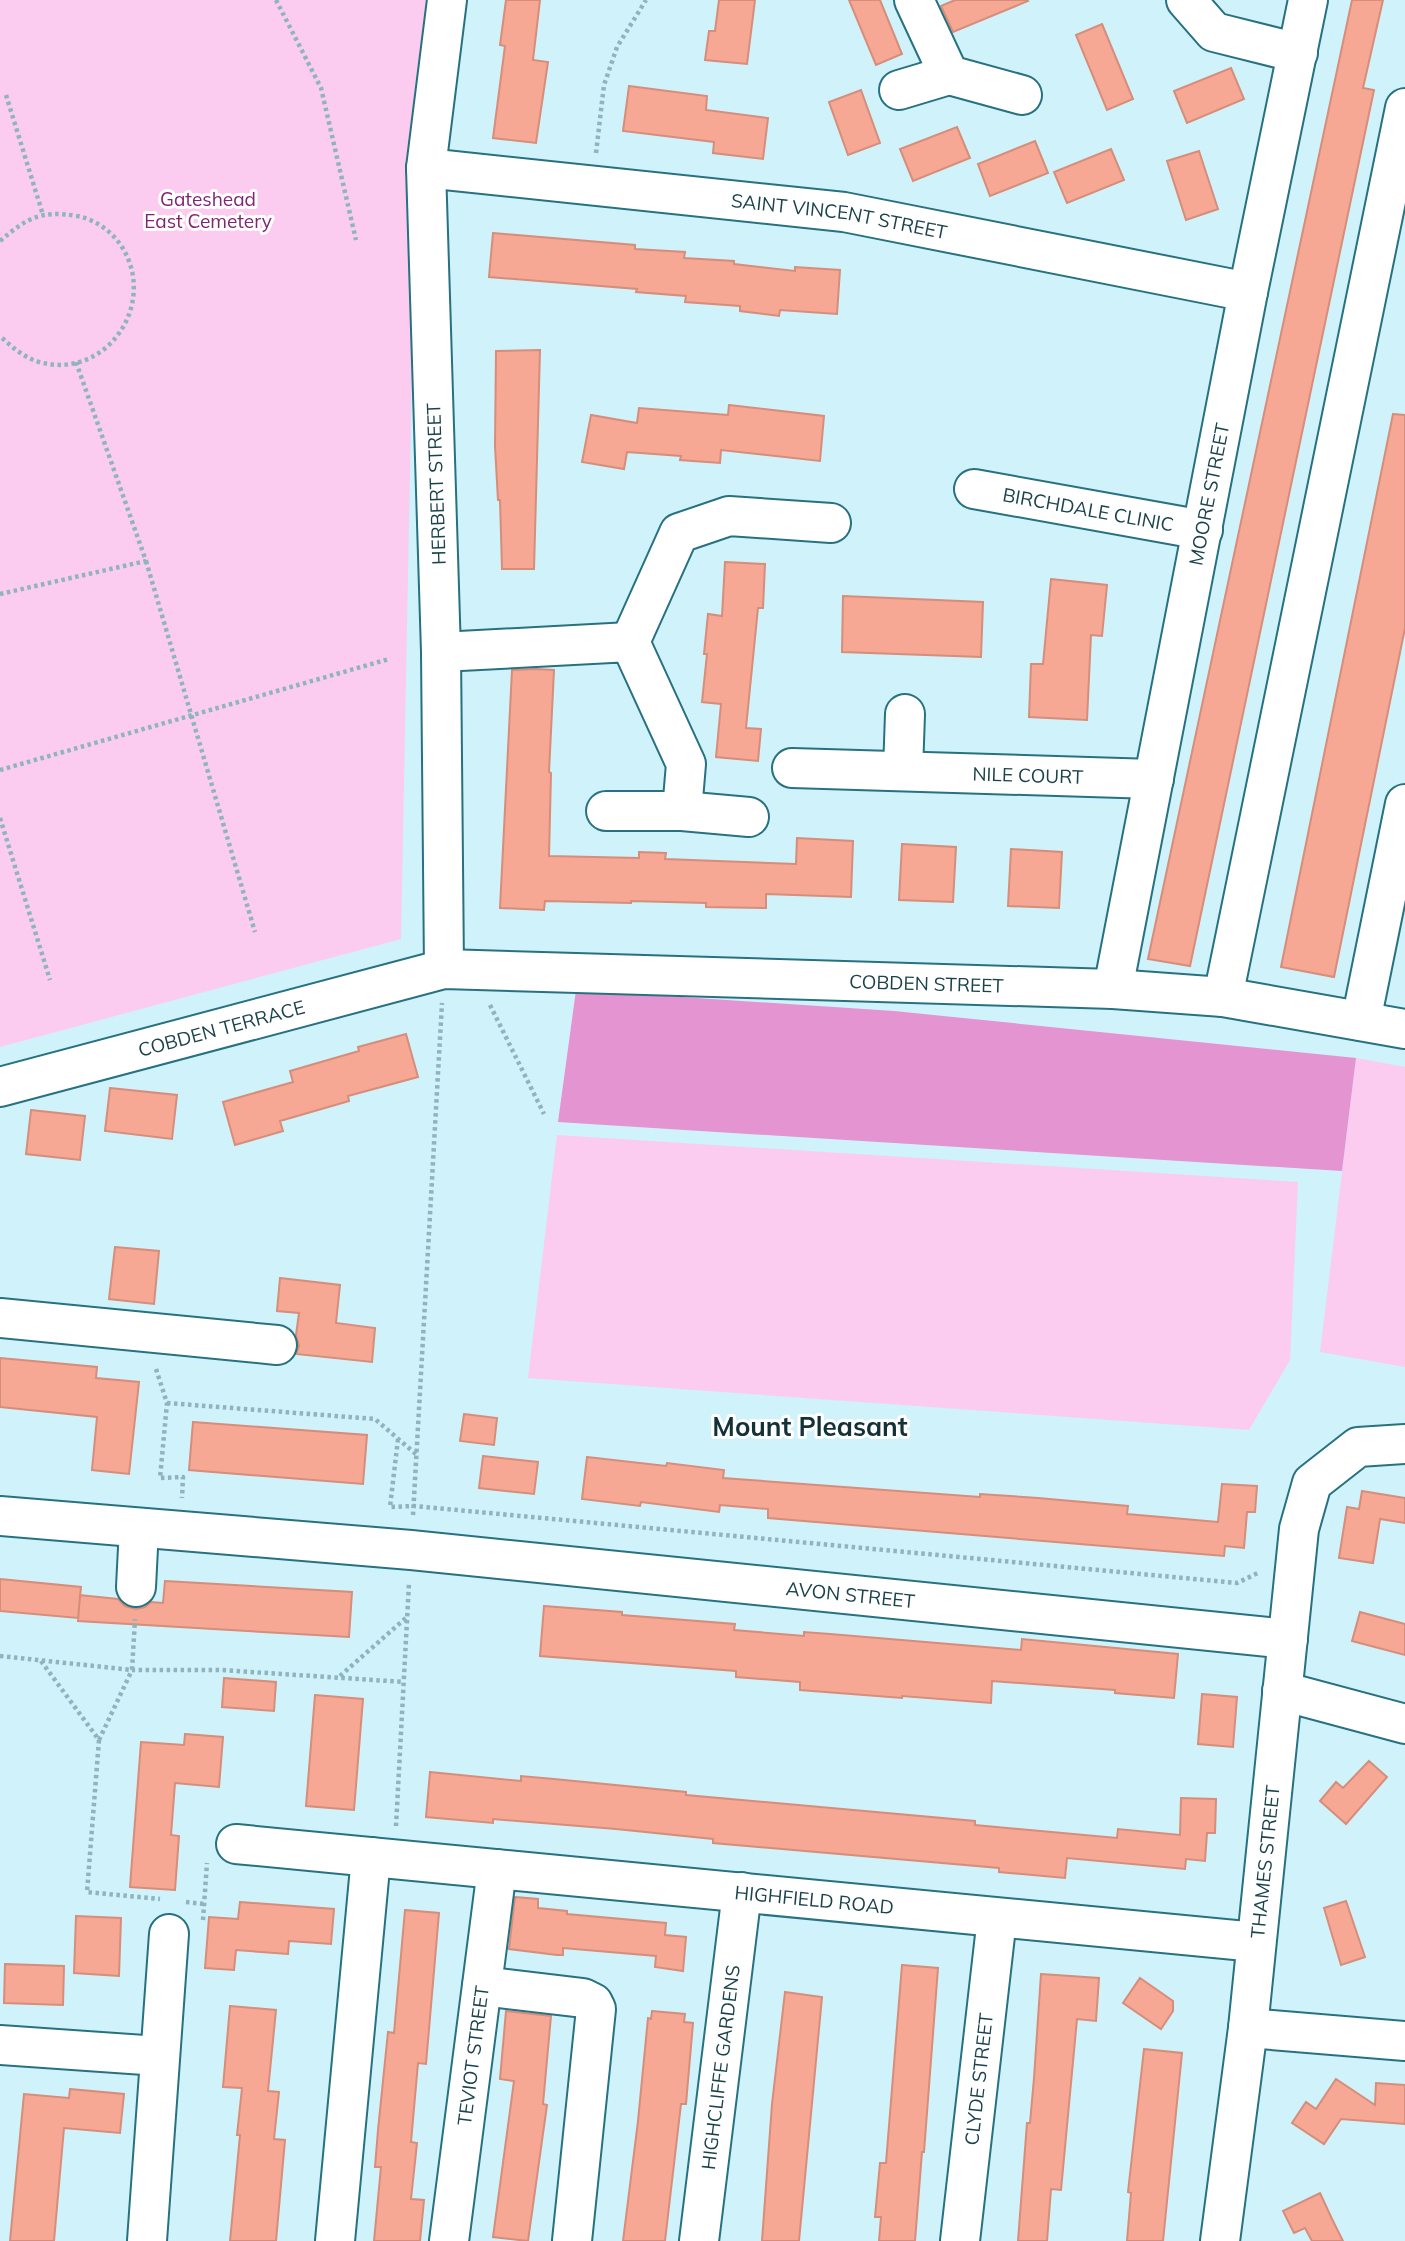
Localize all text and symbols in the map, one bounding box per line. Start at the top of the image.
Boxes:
park label: Gateshead East Cemetery [144,187,272,233]
street label: SAINT VINCENT STREET [730,188,950,244]
street label: HERBERT STREET [421,402,451,565]
street label: MOORE STREET [1183,420,1234,568]
street label: BIRCHDALE CLINIC [1001,482,1176,537]
street label: NILE COURT [972,761,1084,789]
street label: COBDEN STREET [849,969,1004,998]
street label: COBDEN TERRACE [135,995,307,1062]
district label: Mount Pleasant [712,1410,908,1443]
street label: AVON STREET [785,1576,917,1613]
street label: THAMES STREET [1245,1783,1285,1939]
street label: HIGHFIELD ROAD [734,1880,895,1919]
street label: HIGHCLIFFE GARDENS [696,1964,745,2171]
street label: TEVIOT STREET [452,1984,494,2127]
street label: CLYDE STREET [959,2011,998,2147]

